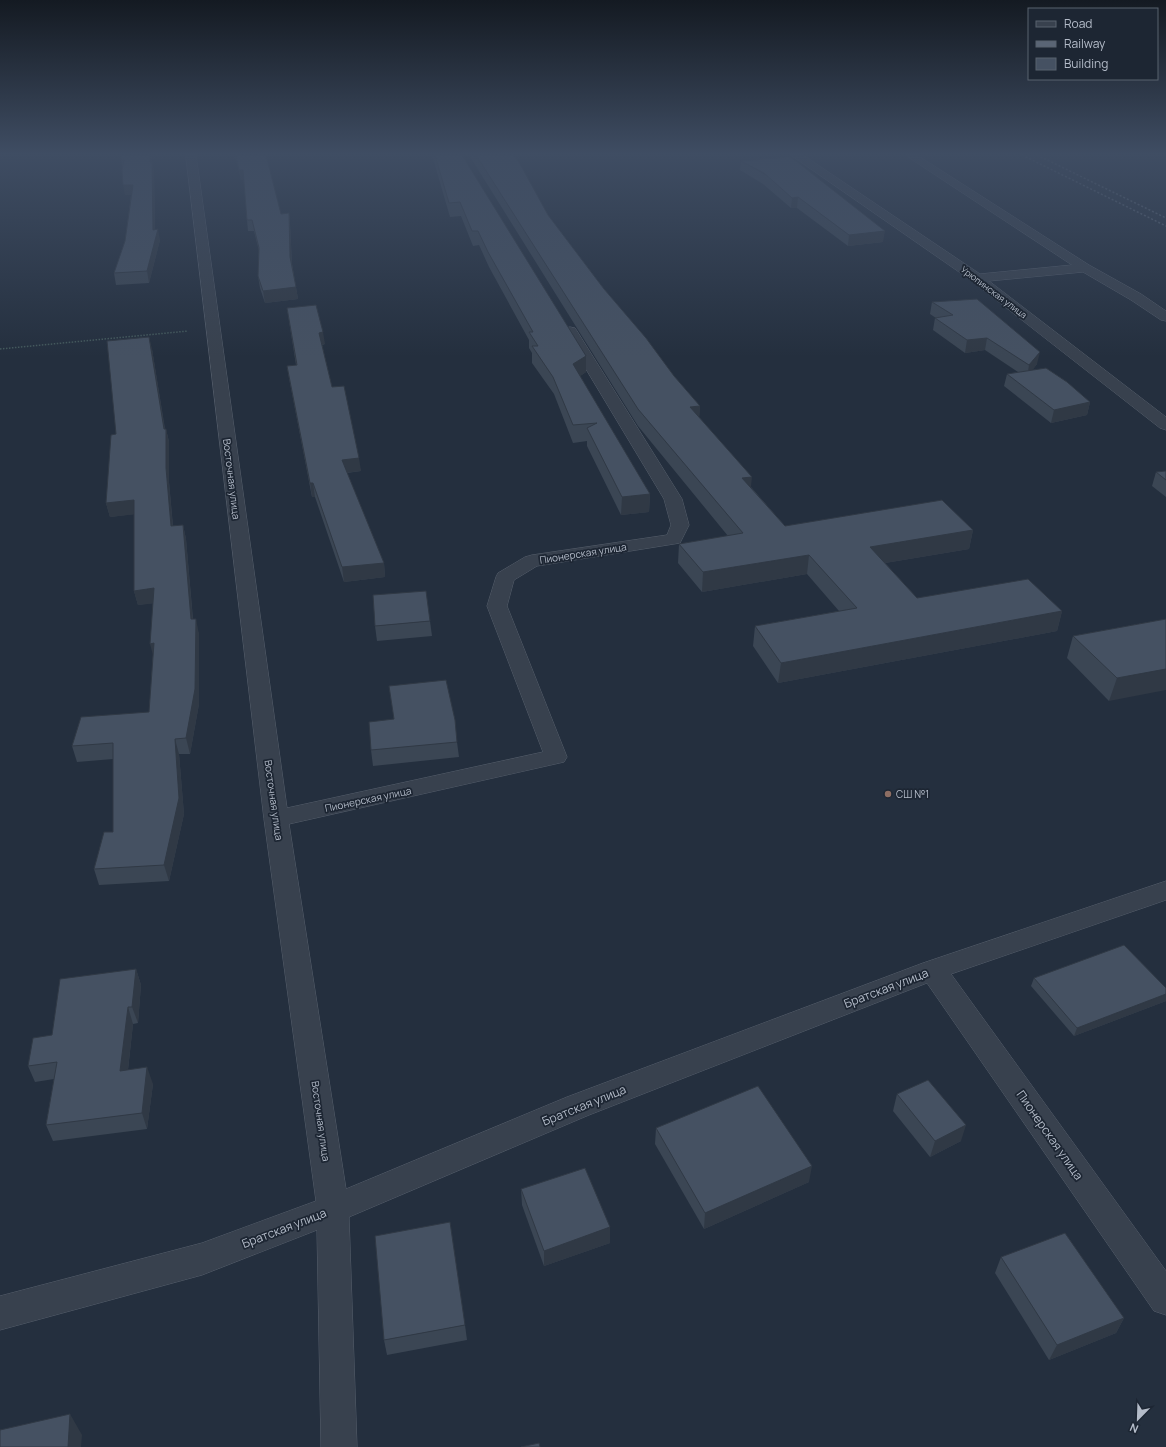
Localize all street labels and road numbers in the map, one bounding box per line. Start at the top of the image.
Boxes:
street label: Урюпинская улица [958,263,1030,321]
street label: Восточная улица [220,438,244,520]
street label: Пионерская улица [538,539,628,567]
street label: Восточная улица [261,759,287,841]
street label: Пионерская улица [323,783,413,815]
street label: Братская улица [841,964,931,1012]
street label: Восточная улица [308,1080,334,1162]
street label: Братская улица [539,1080,629,1130]
street label: Пионерская улица [1013,1087,1087,1183]
street label: Братская улица [239,1204,329,1252]

